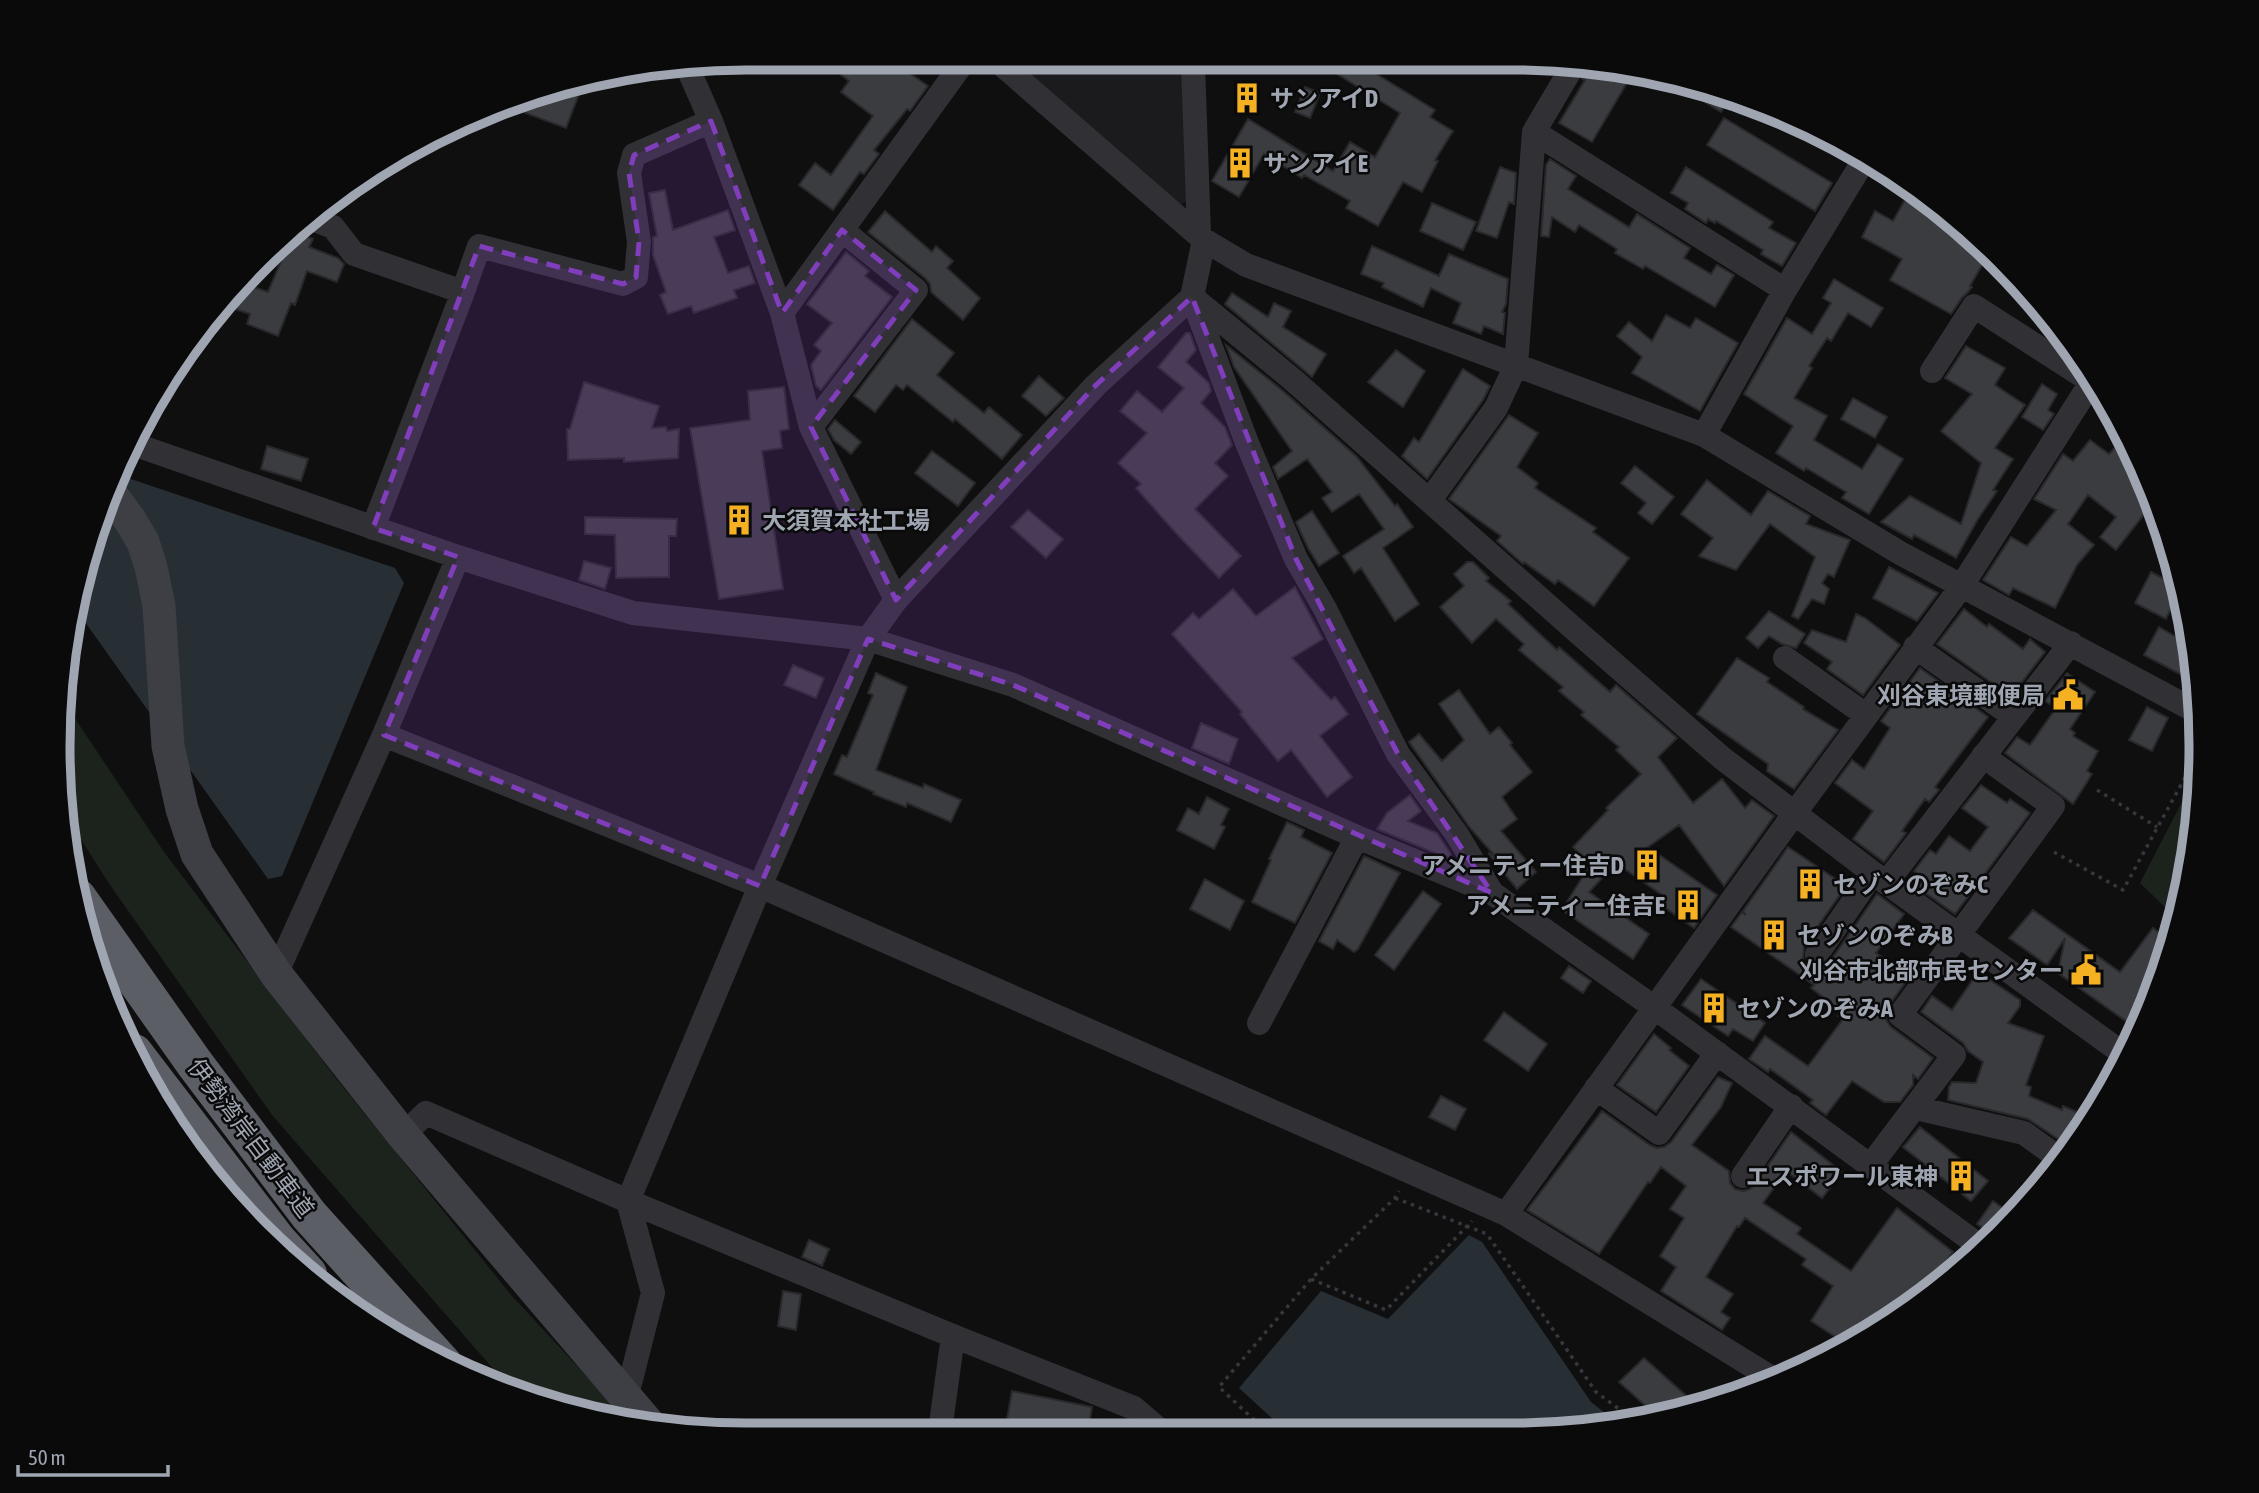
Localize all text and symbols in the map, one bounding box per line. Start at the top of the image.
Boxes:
building icon: サンアイD [1230,81,1264,115]
place label: サンアイD [1270,85,1378,112]
building icon: サンアイE [1223,146,1257,180]
place label: サンアイE [1263,150,1368,177]
building icon: 大須賀本社工場 [722,503,756,537]
place label: 大須賀本社工場 [762,507,930,534]
public building icon: 刈谷東境郵便局 [2051,678,2085,712]
place label: 刈谷東境郵便局 [1877,682,2045,709]
building icon: アメニティー住吉D [1630,848,1664,882]
place label: アメニティー住吉D [1421,852,1624,879]
building icon: セゾンのぞみC [1793,867,1827,901]
place label: セゾンのぞみC [1833,871,1988,898]
building icon: アメニティー住吉E [1671,888,1705,922]
place label: アメニティー住吉E [1465,892,1665,919]
building icon: セゾンのぞみB [1757,918,1791,952]
place label: セゾンのぞみB [1797,922,1953,949]
public building icon: 刈谷市北部市民センター [2069,953,2103,987]
place label: 刈谷市北部市民センター [1799,957,2063,984]
building icon: セゾンのぞみA [1697,991,1731,1025]
place label: セゾンのぞみA [1737,995,1893,1022]
street label: 伊勢湾岸自動車道 [182,1053,320,1223]
building icon: エスポワール東神 [1944,1159,1978,1193]
place label: エスポワール東神 [1746,1163,1938,1190]
scale bar [18,1434,168,1478]
text: 50 m [28,1445,66,1469]

